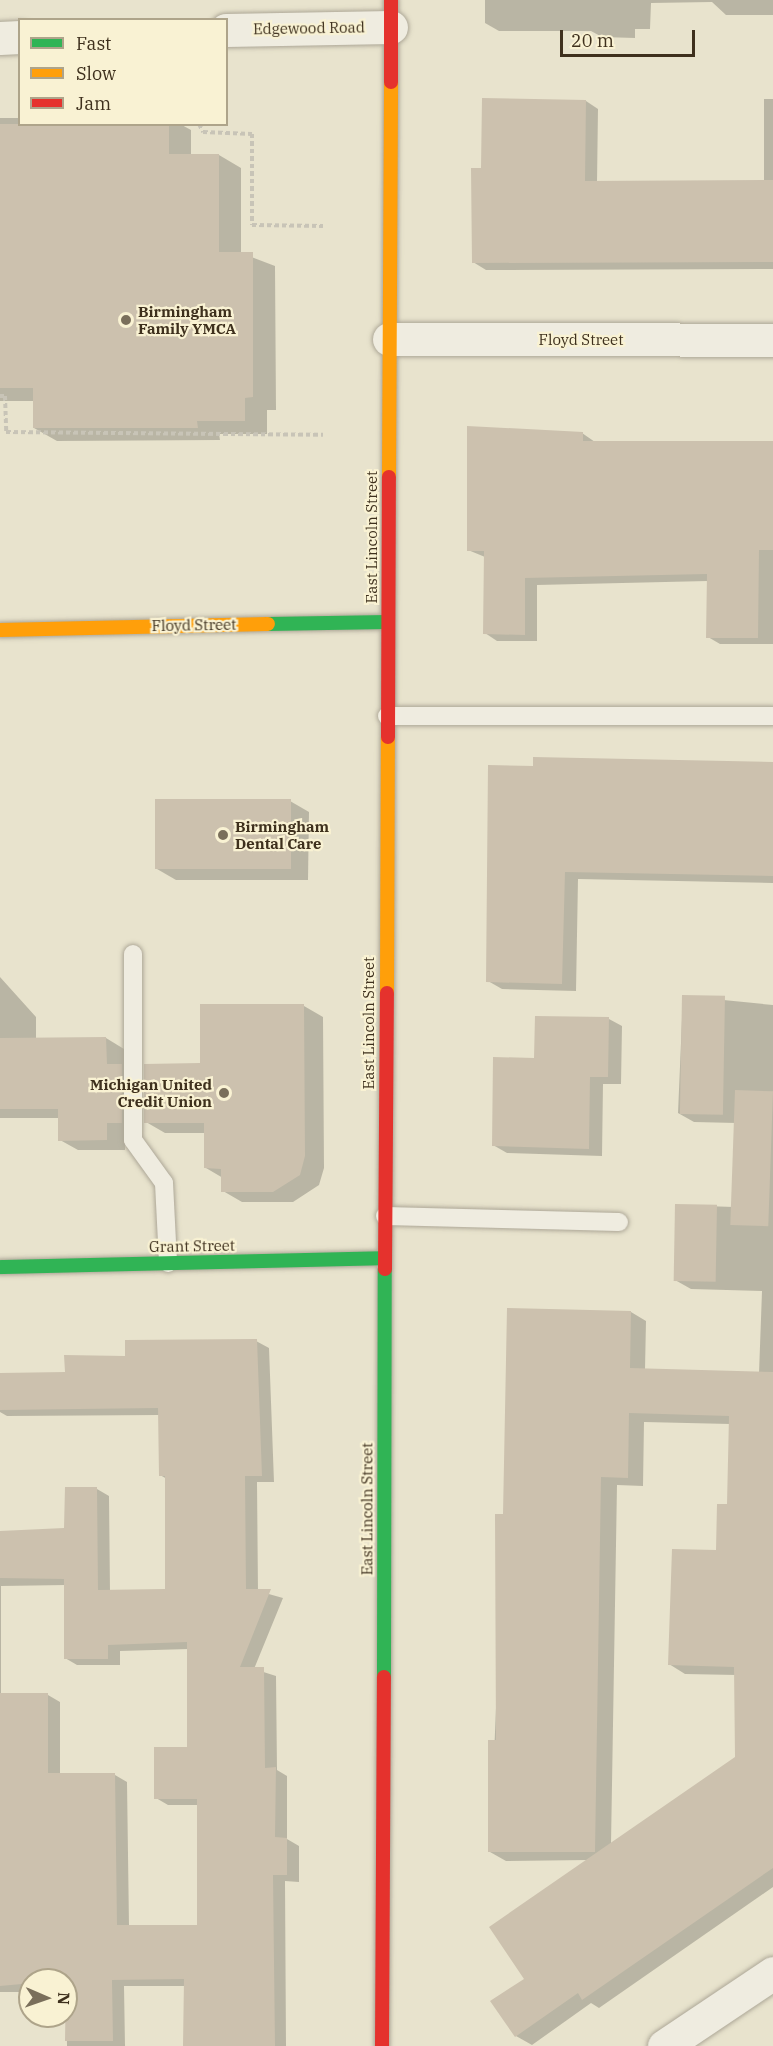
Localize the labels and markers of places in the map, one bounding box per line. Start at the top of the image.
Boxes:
place label: Birmingham Family YMCA [138,302,236,337]
marker: Birmingham Family YMCA [119,313,133,327]
place label: Birmingham Dental Care [235,817,329,852]
marker: Birmingham Dental Care [216,828,230,842]
place label: Michigan United Credit Union [90,1075,212,1110]
marker: Michigan United Credit Union [217,1086,231,1100]

